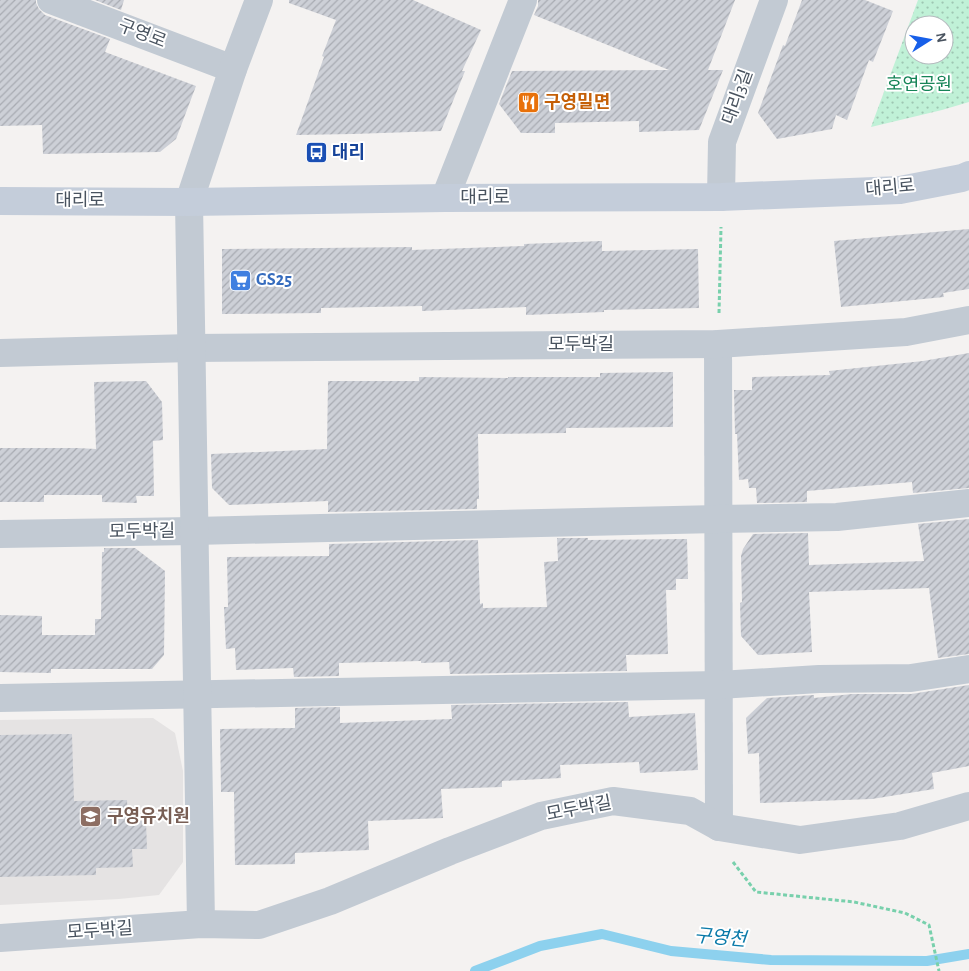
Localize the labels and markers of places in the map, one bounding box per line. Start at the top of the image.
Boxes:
restaurant icon: 구영밀면 [516,91,540,115]
place label: 구영밀면 [544,93,610,112]
bus stop icon: 대리 [304,141,328,165]
place label: 대리 [332,143,365,162]
supermarket icon: GS25 [228,268,252,292]
place label: GS25 [256,271,292,289]
school or university icon: 구영유치원 [79,805,103,829]
place label: 구영유치원 [107,807,190,826]

